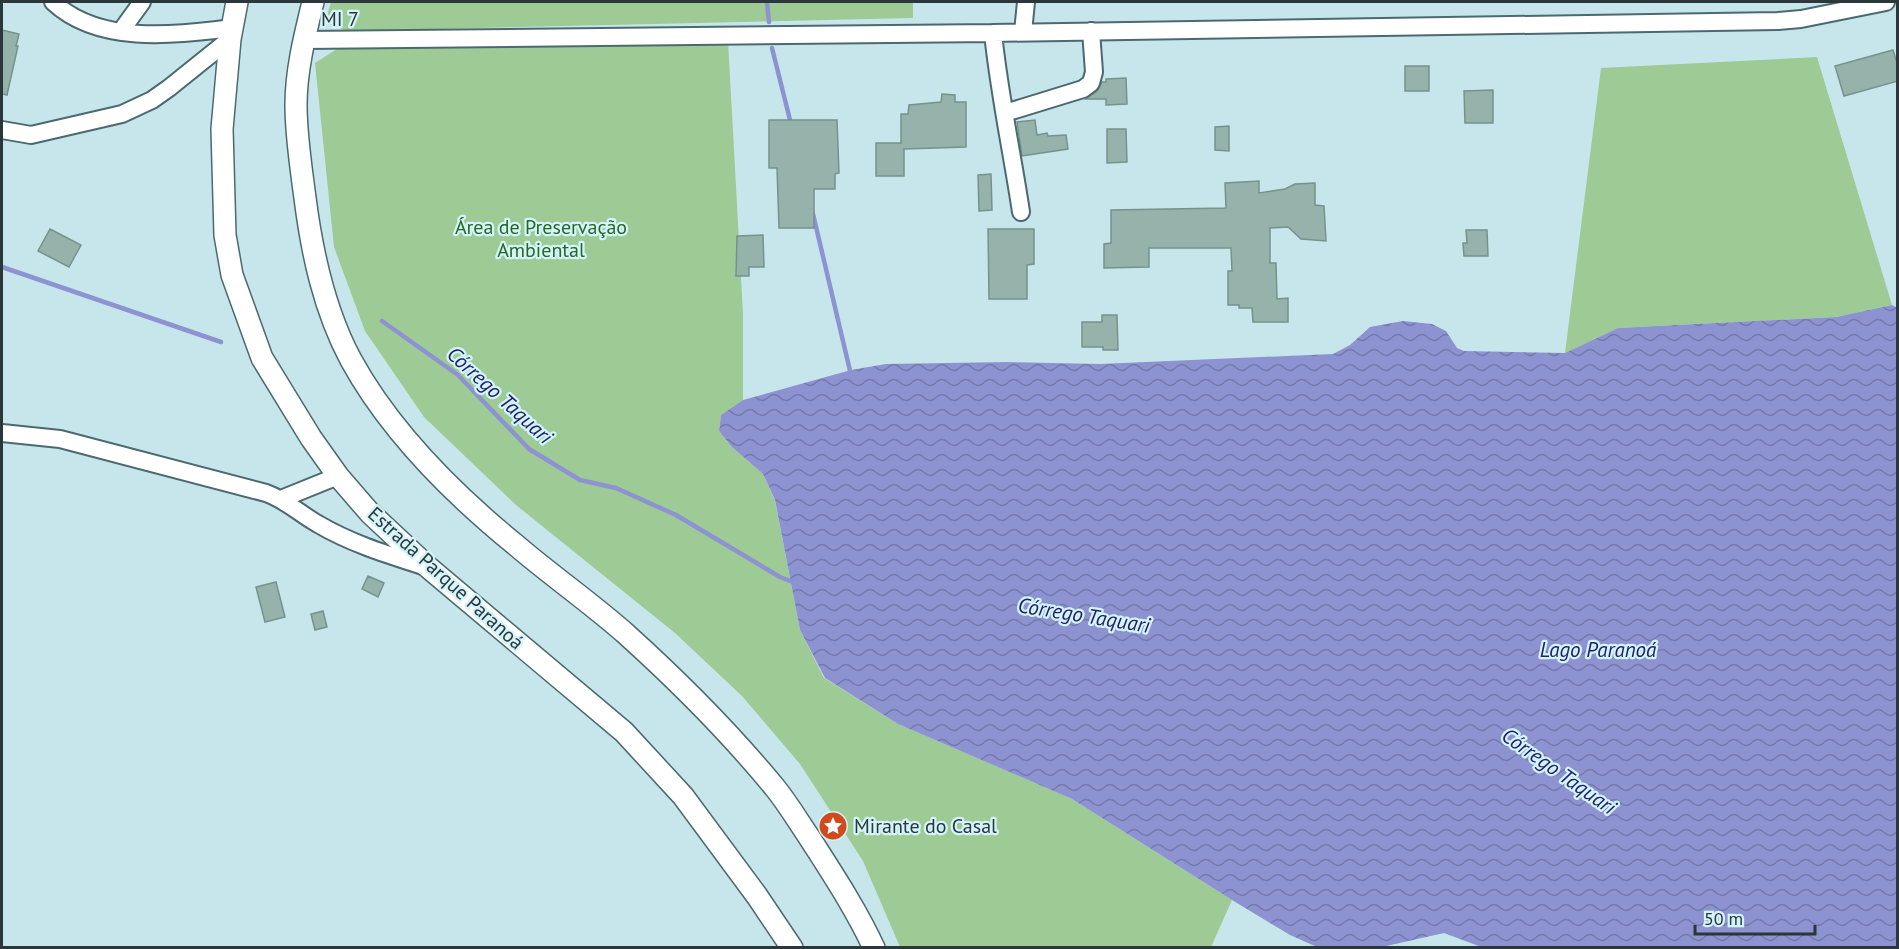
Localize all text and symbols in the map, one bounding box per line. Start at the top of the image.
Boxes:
street label: MI 7 [321,6,359,32]
park label: Área de Preservação Ambiental [455,214,627,263]
water label: Córrego Taquari [441,340,559,450]
street label: Estrada Parque Paranoá [362,501,530,655]
water label: Córrego Taquari [1016,591,1153,639]
water label: Lago Paranoá [1540,636,1657,663]
water label: Córrego Taquari [1497,722,1622,821]
place icon: Mirante do Casal [817,810,849,842]
place label: Mirante do Casal [854,813,997,839]
scale bar [1695,898,1815,936]
text: 50 m [1704,907,1743,930]

